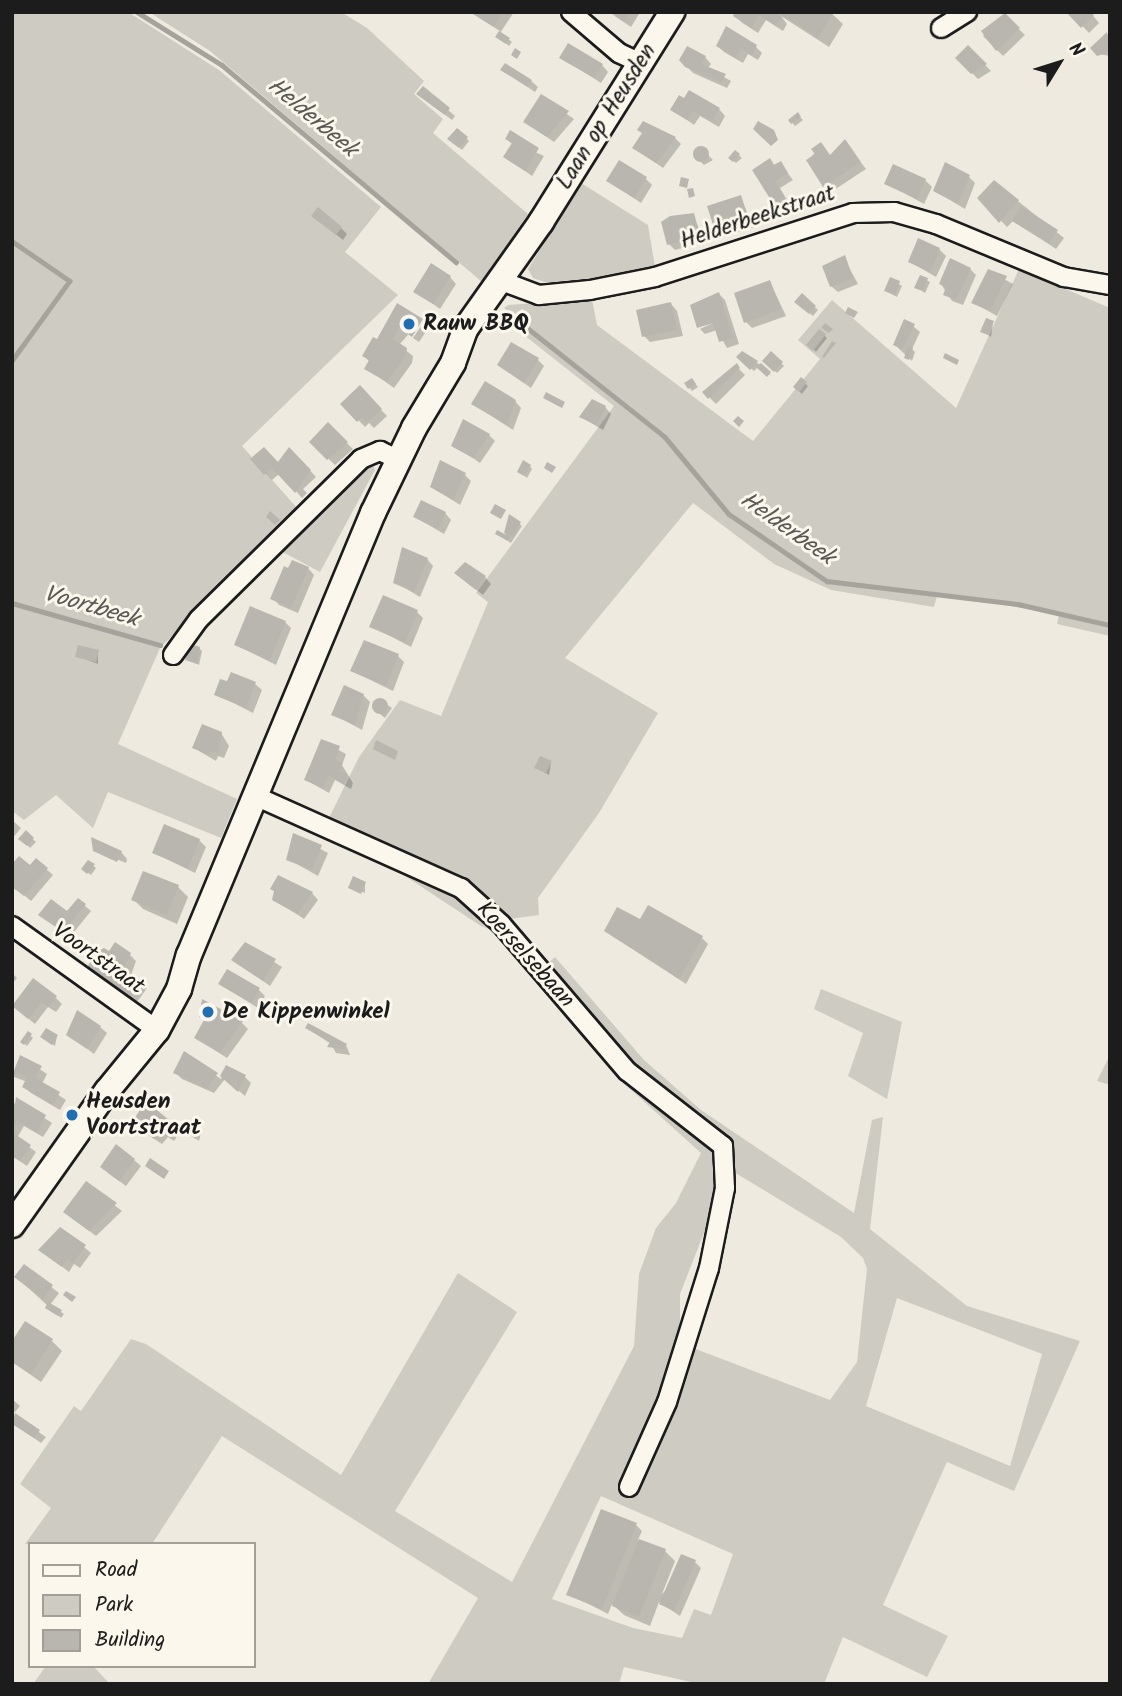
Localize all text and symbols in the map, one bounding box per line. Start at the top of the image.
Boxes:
north arrow [1024,28,1094,98]
text: N [1060,36,1091,64]
street label: Laan op Heusden [551,39,663,195]
water label: Helderbeek [261,72,363,164]
street label: Helderbeekstraat [677,180,839,256]
place label: Rauw BBQ [423,310,529,338]
marker: Rauw BBQ [401,316,417,332]
water label: Helderbeek [734,486,840,572]
water label: Voortbeek [40,580,142,634]
street label: Koerselsebaan [470,896,580,1014]
street label: Voortstraat [47,917,149,1001]
place label: De Kippenwinkel [222,998,390,1026]
marker: De Kippenwinkel [200,1004,216,1020]
place label: Heusden Voortstraat [86,1088,201,1142]
marker: Heusden Voortstraat [64,1107,80,1123]
legend [28,1542,256,1668]
text: Road [95,1554,137,1587]
text: Park [95,1589,133,1622]
text: Building [95,1624,165,1657]

